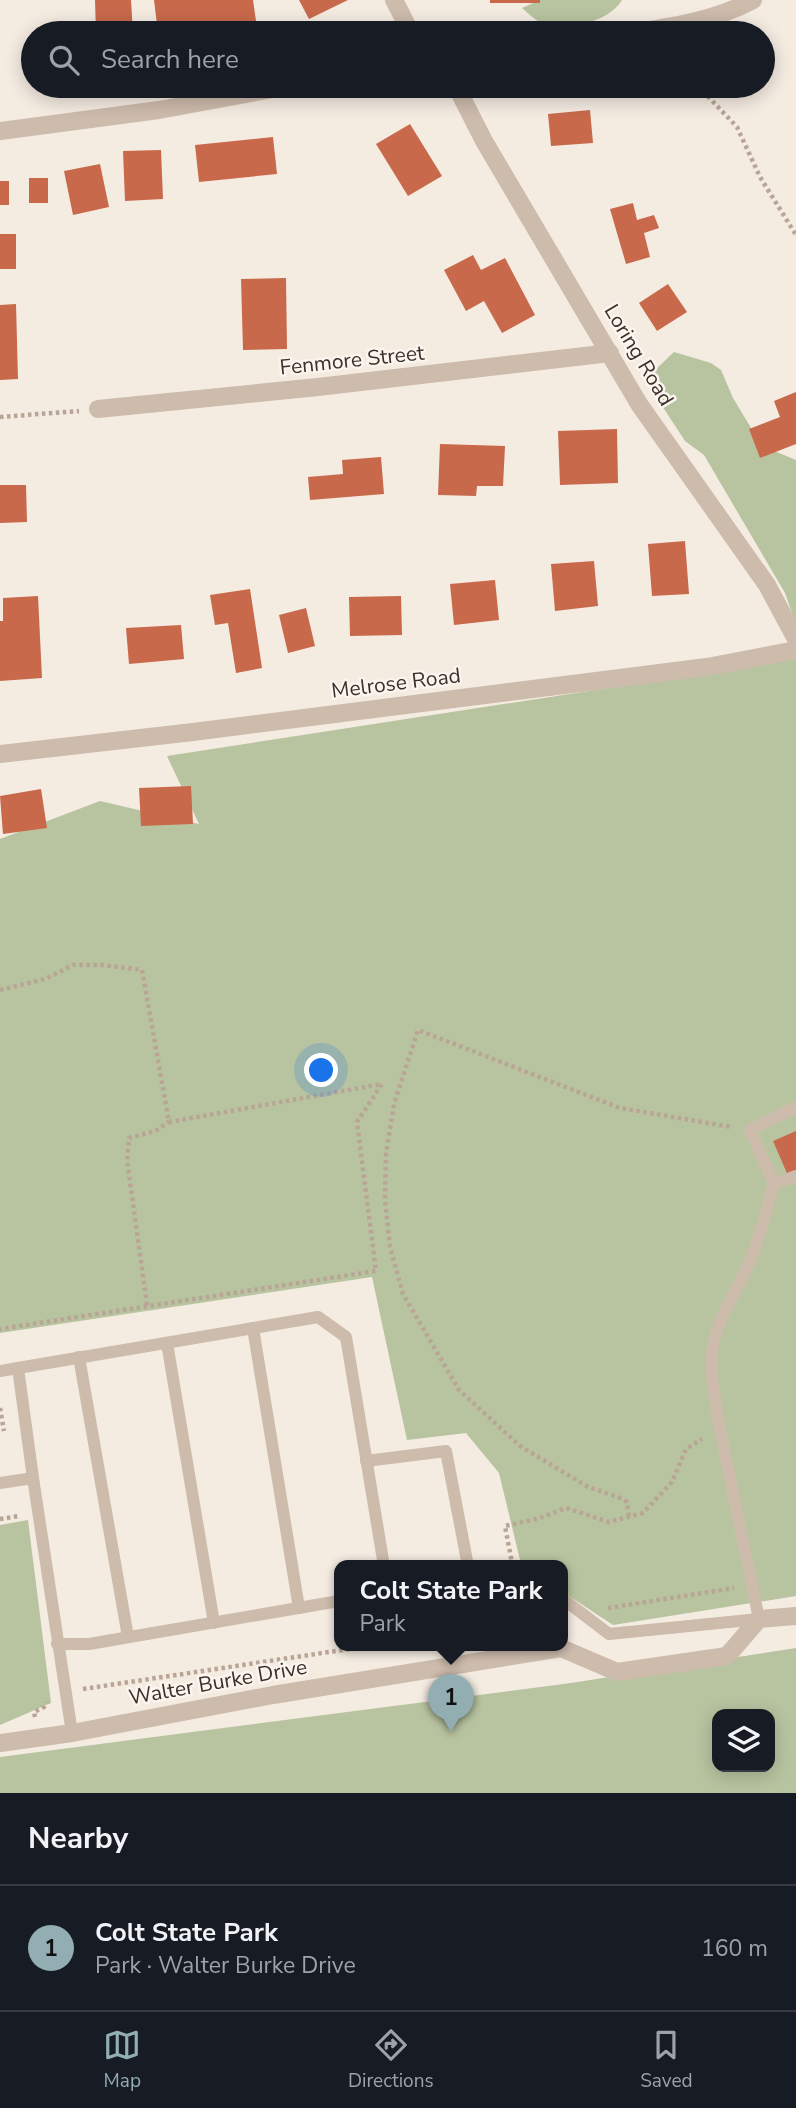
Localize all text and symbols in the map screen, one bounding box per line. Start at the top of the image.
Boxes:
search box [21,21,775,98]
icon: search [45,41,83,79]
text: Search here [101,42,239,77]
street label: Loring Road [598,299,680,411]
street label: Fenmore Street [278,338,426,382]
street label: Melrose Road [330,661,462,705]
your location [304,1053,338,1087]
popup [334,1560,568,1651]
text: Colt State Park [360,1573,542,1608]
text: Park [360,1608,406,1639]
street label: Walter Burke Drive [127,1653,309,1711]
pin: 1 [428,1674,474,1732]
map controls [712,1709,775,1772]
button: layers [712,1709,775,1772]
text: Nearby [28,1818,128,1859]
text: Colt State Park [95,1915,278,1950]
text: 1 [44,1933,58,1964]
text: 160 m [701,1933,768,1964]
text: Park · Walter Burke Drive [95,1950,356,1981]
tab: Map [103,2026,141,2094]
tab: Directions [348,2026,434,2094]
tab: Saved [640,2026,693,2094]

